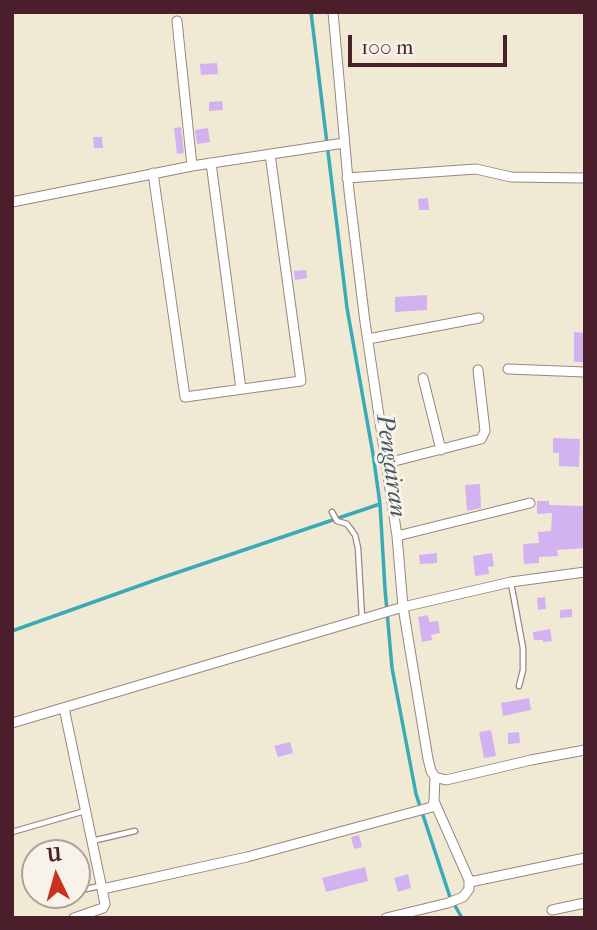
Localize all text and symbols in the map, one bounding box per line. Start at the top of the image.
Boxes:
scale bar [352,21,511,65]
text: 100 m [361,35,414,59]
water label: Pengairan [369,413,411,519]
north arrow [21,839,91,909]
text: U [46,843,63,867]

